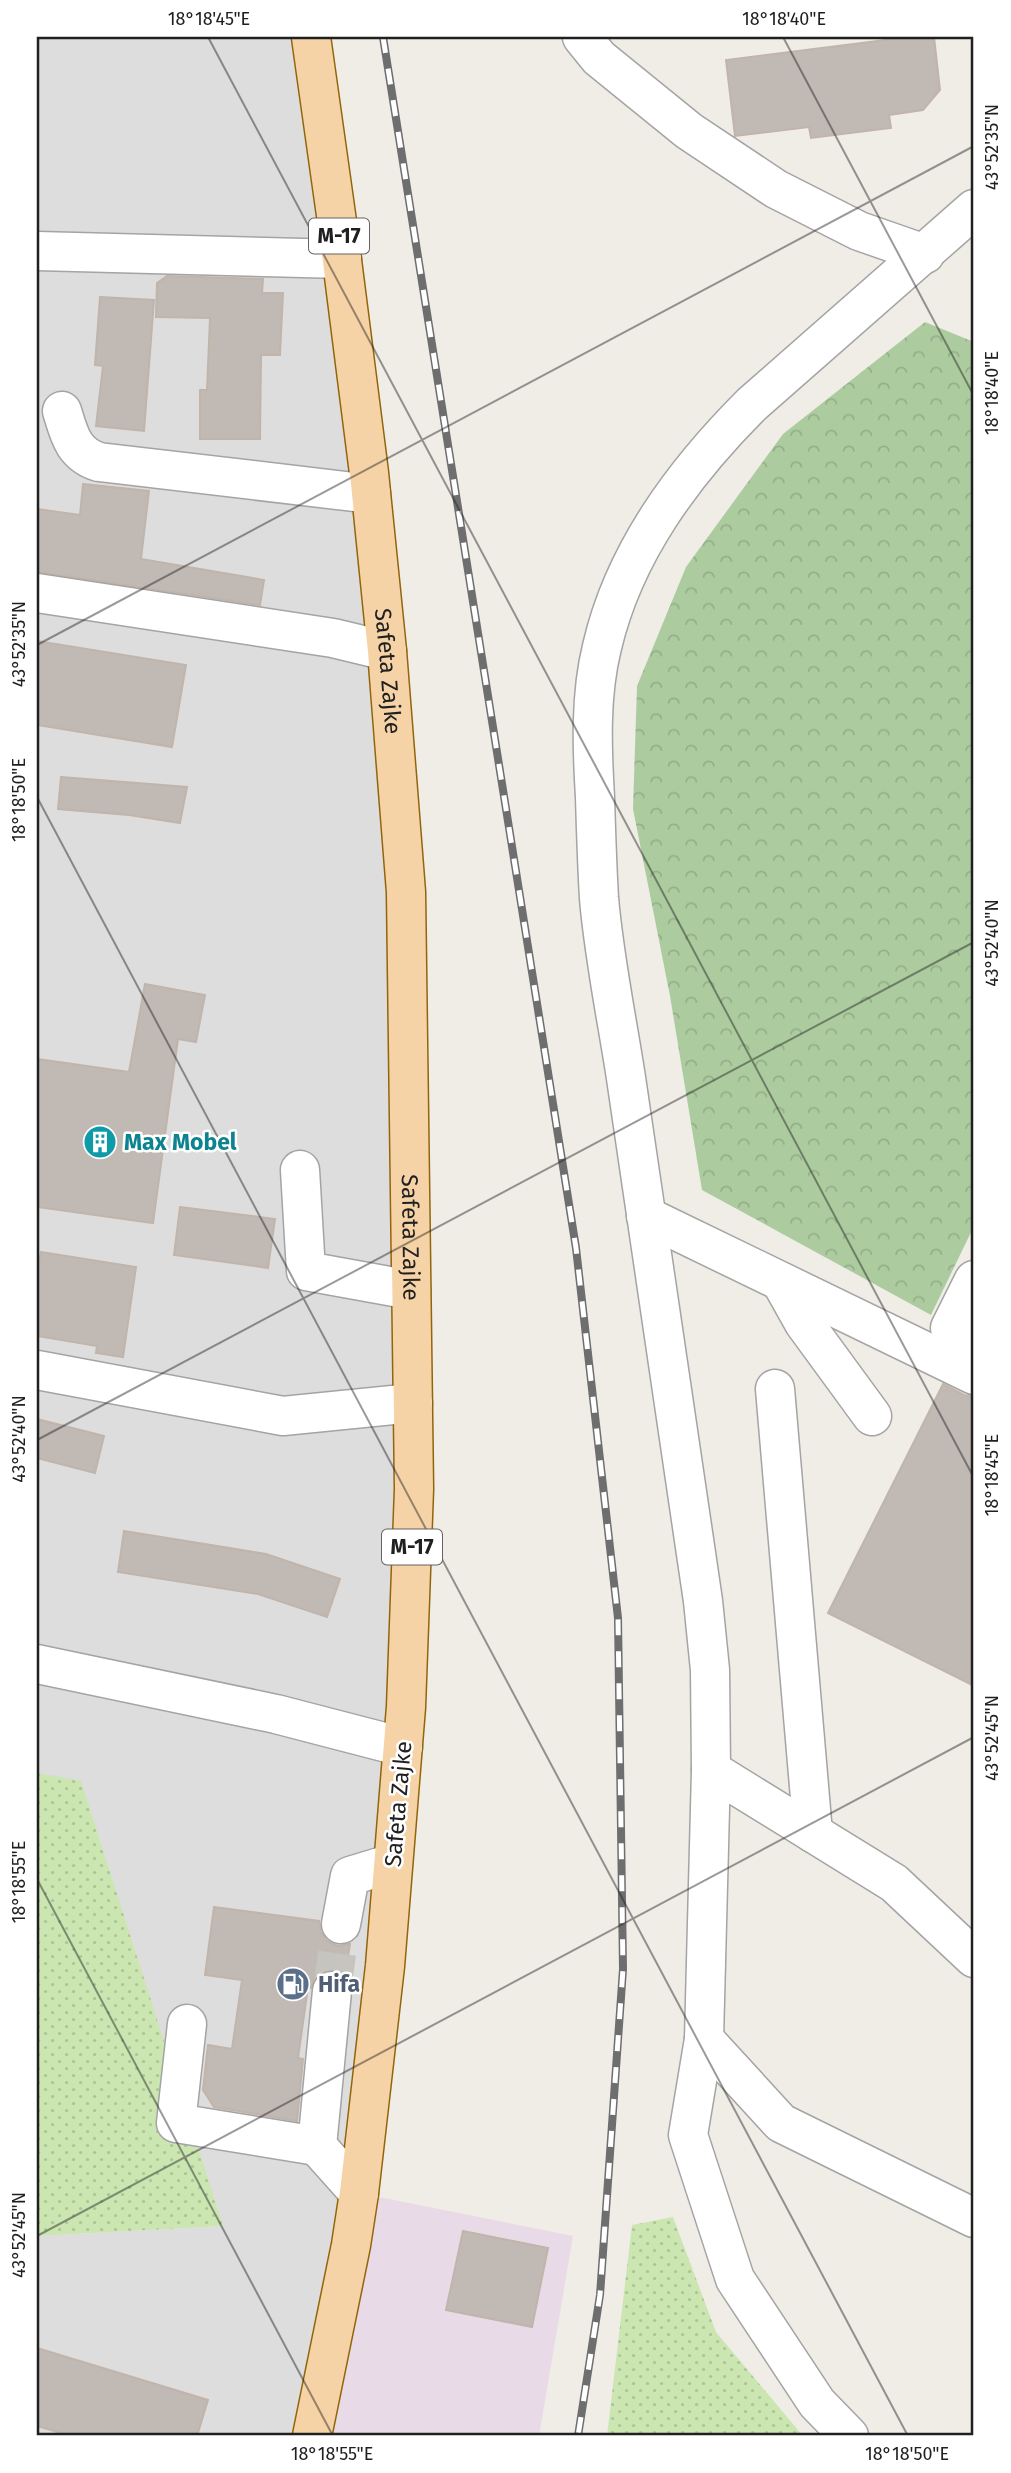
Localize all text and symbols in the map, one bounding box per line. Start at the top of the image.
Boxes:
text: 18°18'45"E [168,8,250,30]
text: 18°18'40"E [742,8,826,30]
text: 43°52'35"N [981,104,1003,190]
road number: M-17 [309,218,369,254]
text: 18°18'40"E [981,351,1003,435]
text: 43°52'35"N [8,601,30,687]
street label: Safeta Zajke [369,607,408,735]
text: 18°18'50"E [8,758,30,842]
text: 43°52'40"N [981,899,1003,987]
building icon: Max Mobel [81,1123,119,1161]
place label: Max Mobel [124,1128,237,1156]
street label: Safeta Zajke [396,1174,425,1301]
text: 43°52'40"N [8,1395,30,1483]
text: 18°18'45"E [981,1434,1003,1516]
road number: M-17 [382,1530,442,1564]
text: 43°52'45"N [981,1695,1003,1781]
street label: Safeta Zajke [379,1740,417,1868]
text: 18°18'55"E [8,1841,30,1923]
fuel station icon: Hifa [274,1965,312,2003]
place label: Hifa [318,1970,360,1998]
text: 43°52'45"N [8,2192,30,2278]
text: 18°18'55"E [291,2443,373,2465]
text: 18°18'50"E [865,2443,949,2465]

